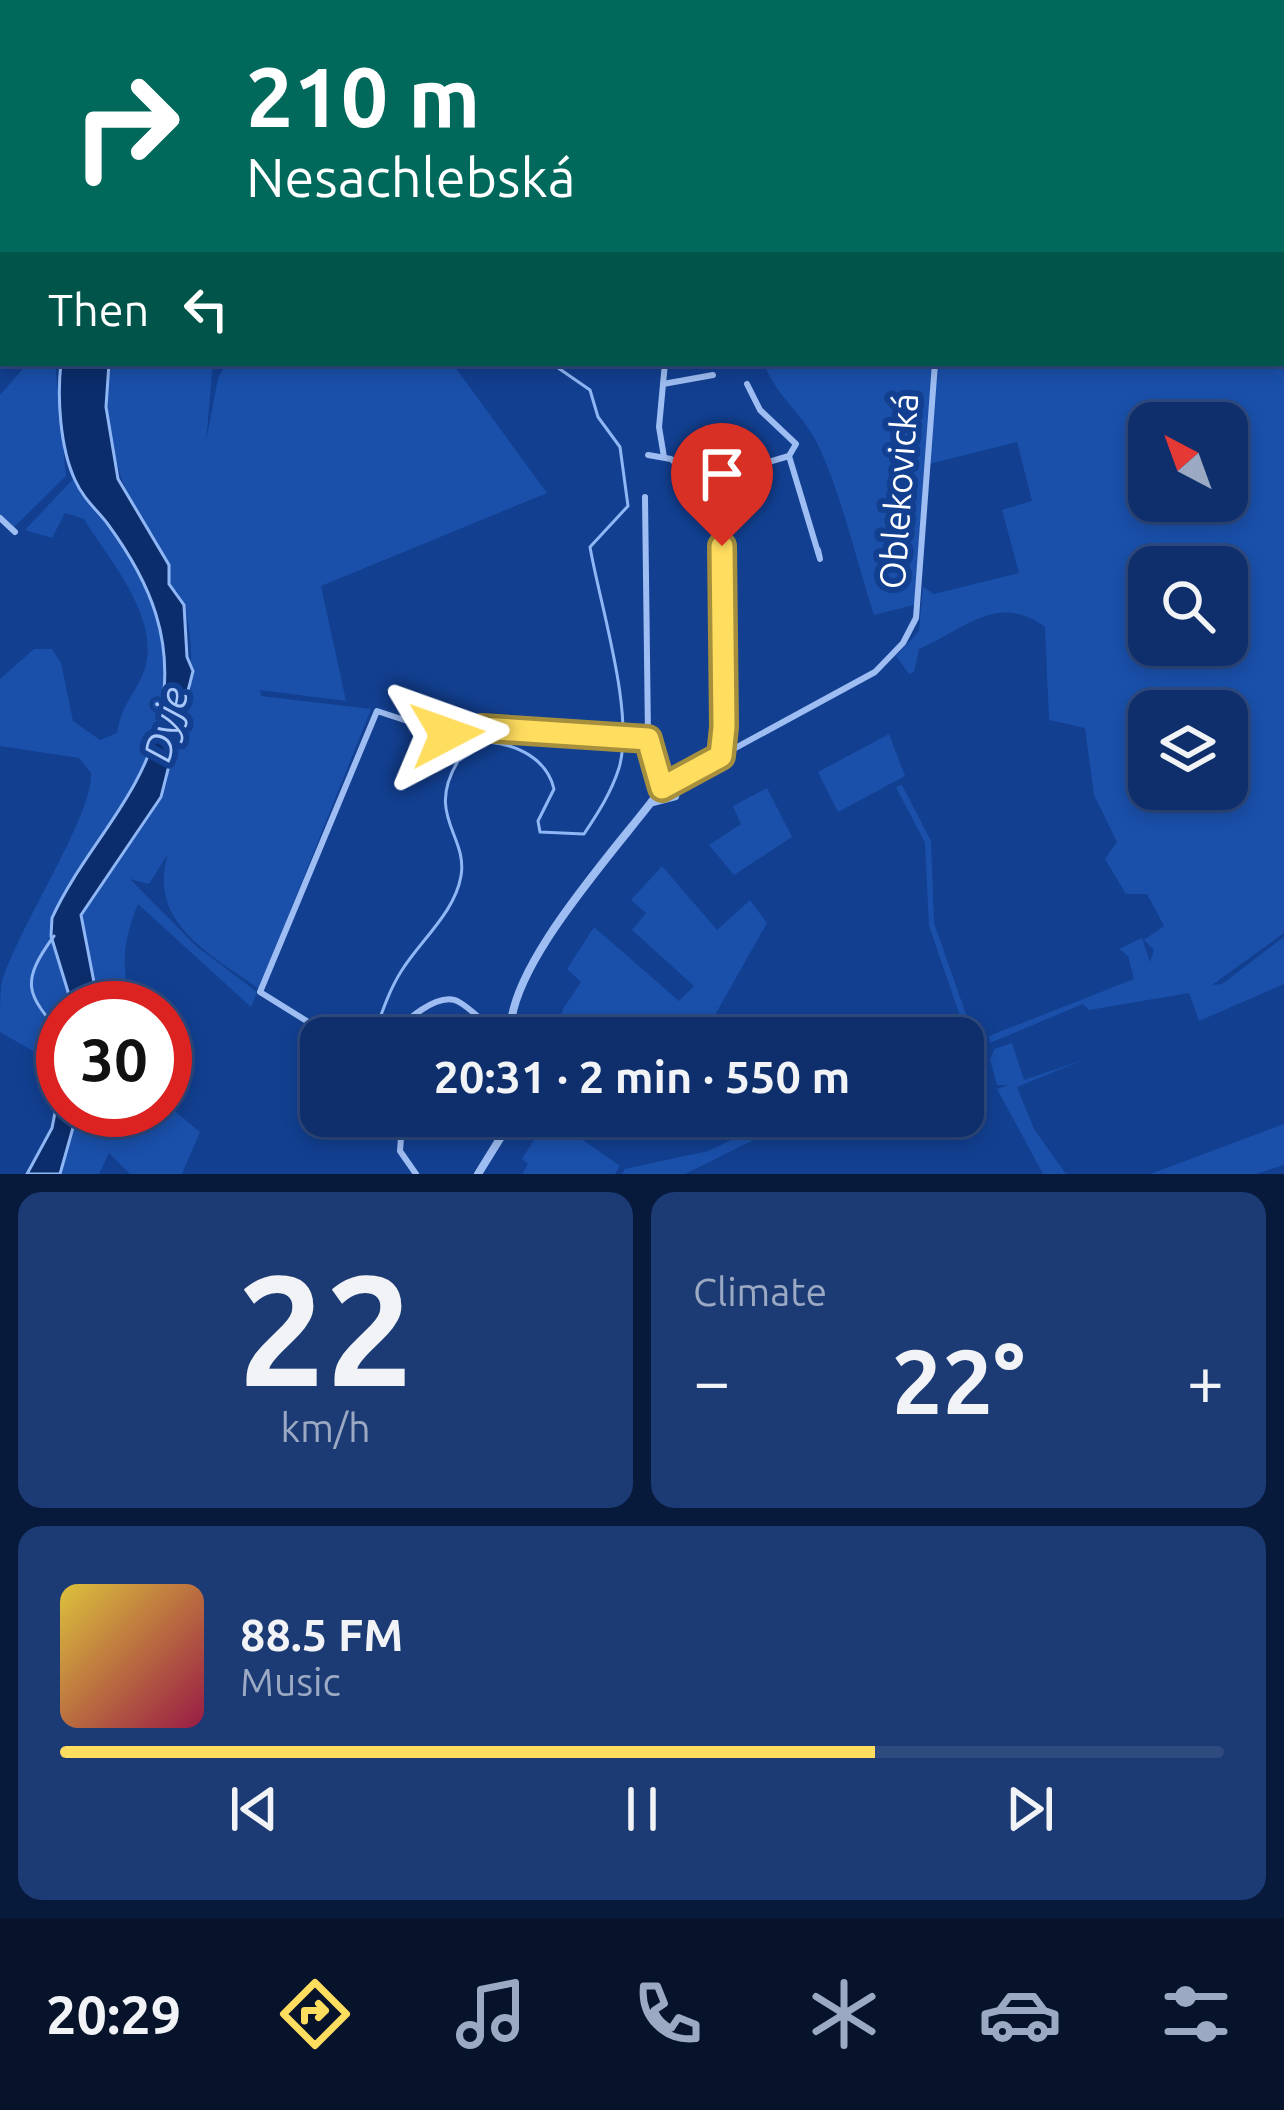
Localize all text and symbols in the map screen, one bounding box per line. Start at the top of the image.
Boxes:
icon: right [48,48,204,204]
text: 210 m [246,49,480,143]
text: Nesachlebská [246,147,575,207]
icon: left [173,276,239,342]
text: Then [48,284,149,335]
street label: Oblekovická [871,392,925,590]
north arrow [1128,402,1248,522]
map controls [1128,402,1248,810]
pin [671,423,773,546]
icon: arrive [689,441,755,507]
button: search [1128,546,1248,666]
position arrow [384,671,510,797]
water label: Dyje [135,682,196,766]
button: layers [1128,690,1248,810]
speed limit sign: 30 [36,981,192,1137]
text: 20:31 · 2 min · 550 m [434,1051,850,1102]
text: 22 [238,1241,413,1415]
text: Climate [693,1270,827,1313]
text: 22° [892,1330,1025,1431]
text: − [693,1343,730,1417]
text: + [1187,1343,1224,1417]
text: km/h [280,1406,371,1449]
text: 88.5 FM [240,1609,403,1660]
text: Music [240,1660,341,1703]
icon: previous [221,1776,287,1842]
icon: pause [609,1776,675,1842]
icon: next [997,1776,1063,1842]
icon: directions [273,1972,357,2056]
icon: music [449,1972,533,2056]
icon: phone [626,1972,710,2056]
icon: climate [802,1972,886,2056]
icon: car [978,1972,1062,2056]
icon: filters [1154,1972,1238,2056]
text: 20:29 [46,1984,181,2044]

